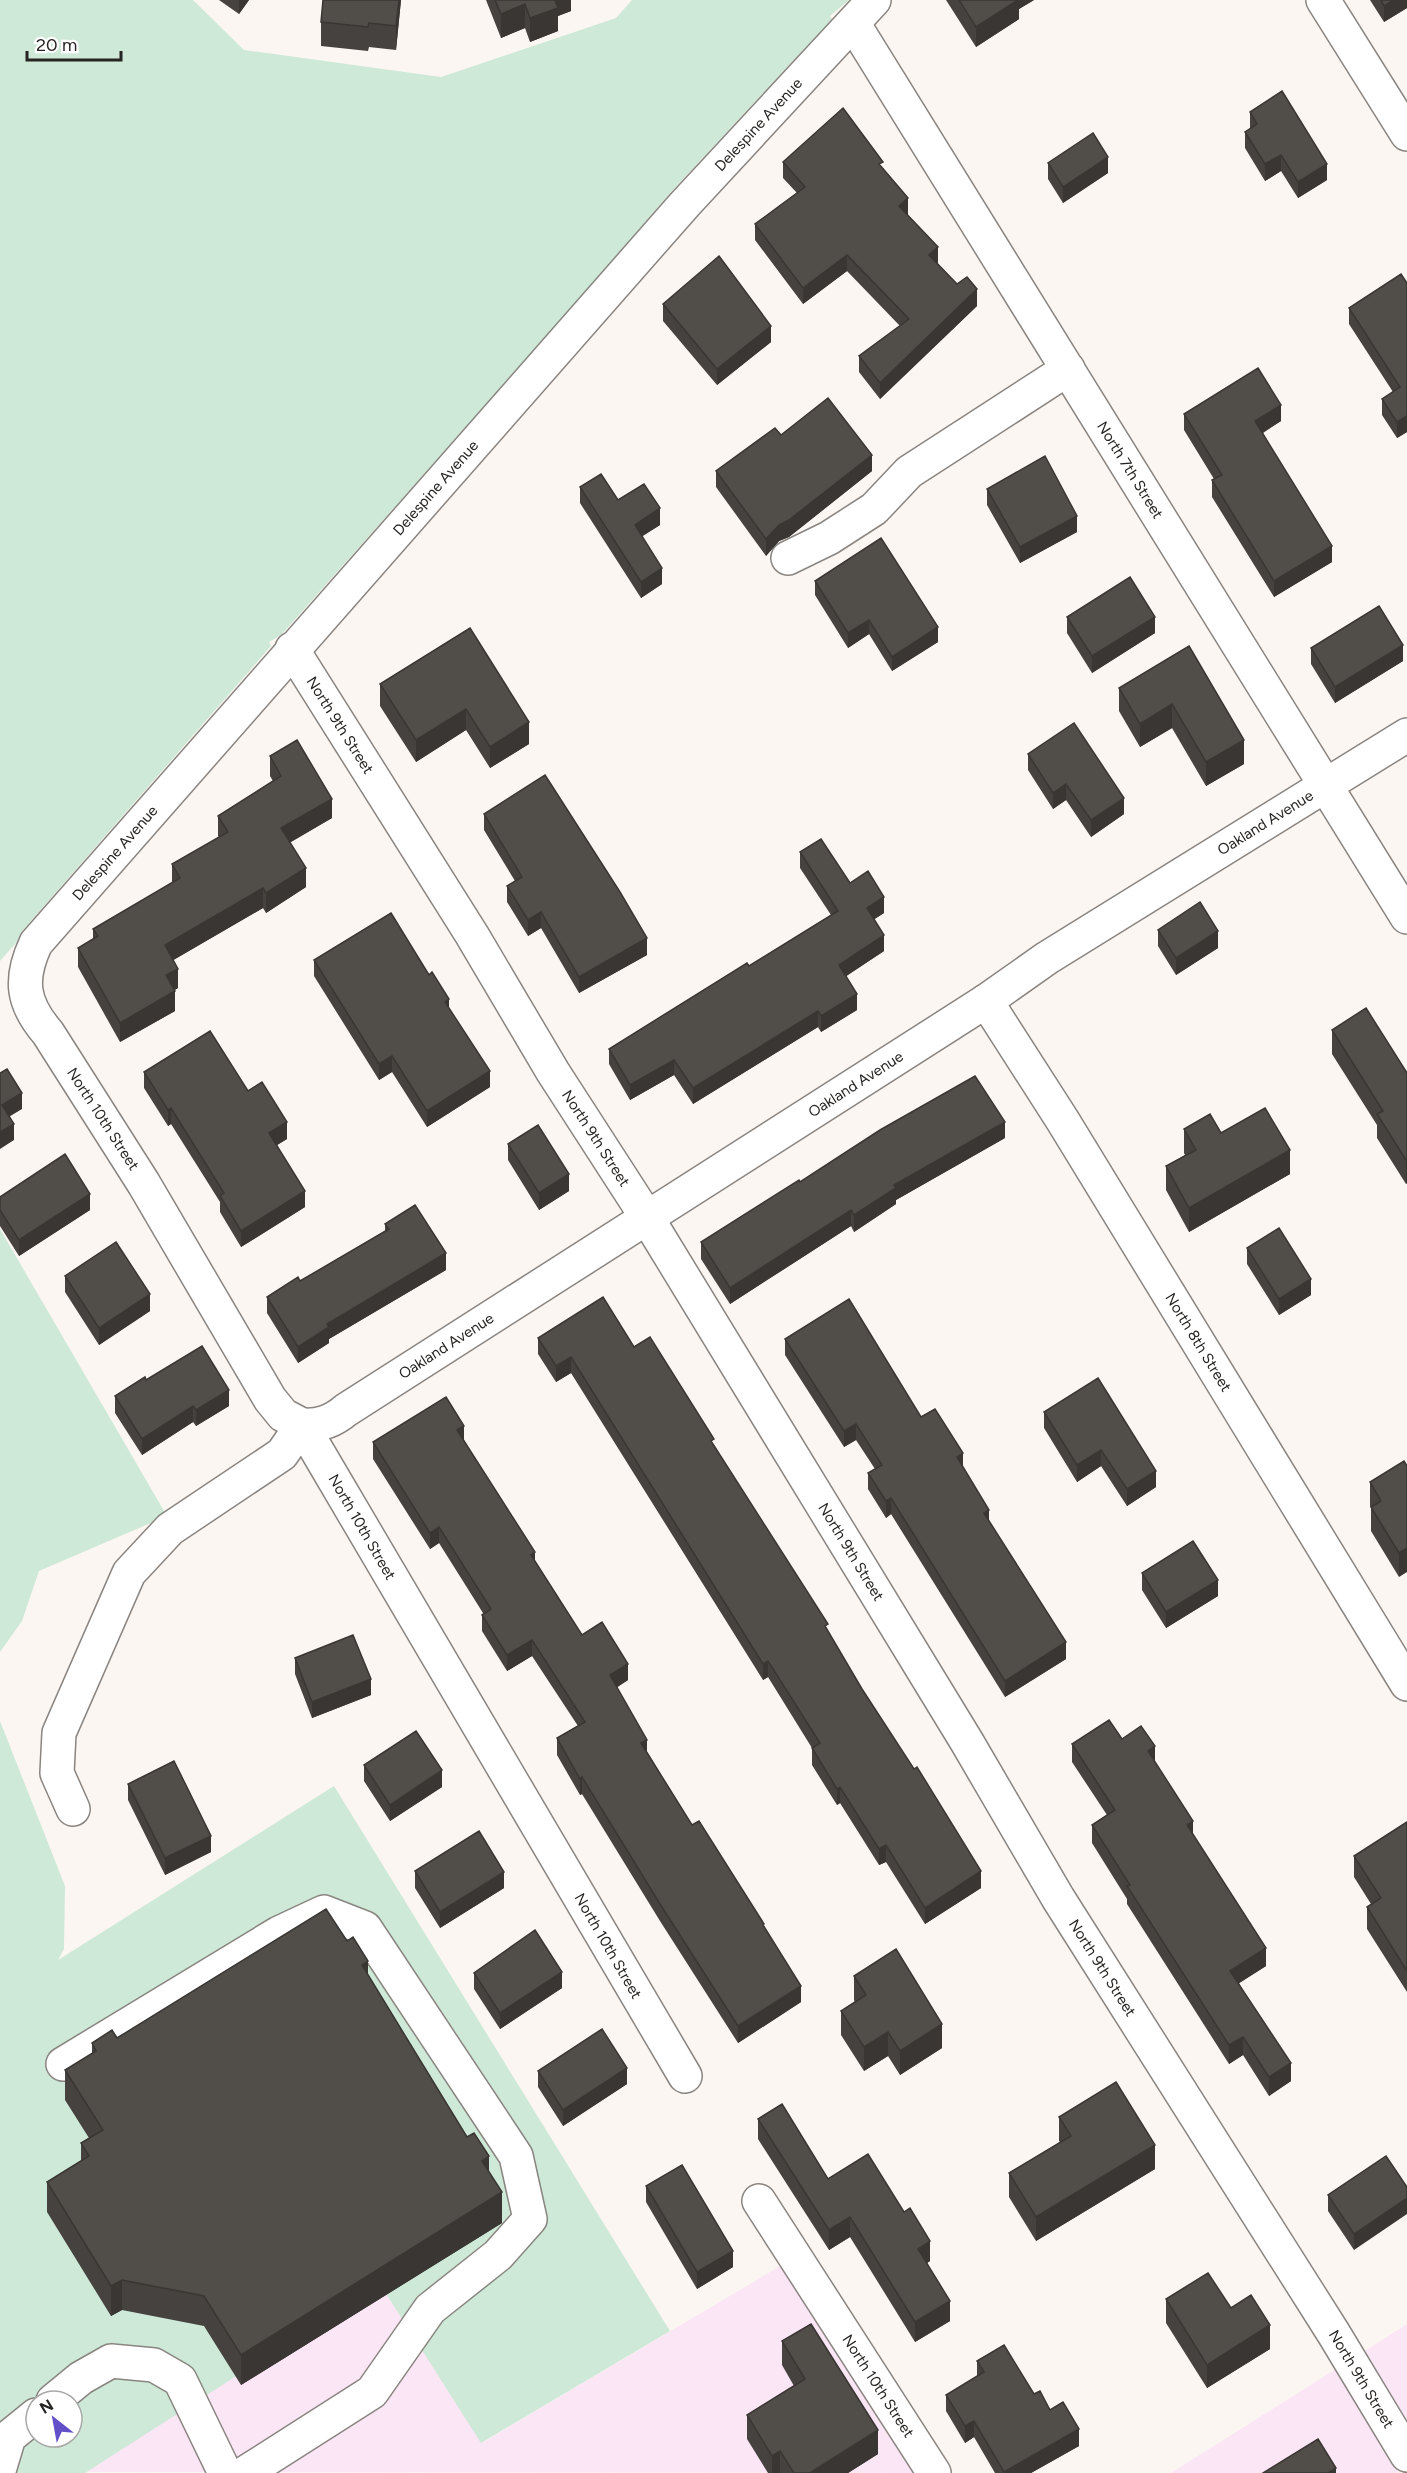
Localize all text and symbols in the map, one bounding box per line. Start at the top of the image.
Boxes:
scale bar [27,24,122,62]
text: 20 m [36,34,77,56]
street label: Delespine Avenue [711,74,806,175]
street label: North 7th Street [1093,418,1167,522]
street label: Delespine Avenue [389,437,482,539]
street label: North 9th Street [303,673,377,777]
street label: Oakland Avenue [1214,786,1316,859]
street label: Delespine Avenue [68,802,161,904]
street label: Oakland Avenue [805,1047,907,1121]
street label: North 10th Street [63,1064,143,1174]
street label: North 9th Street [558,1087,634,1190]
street label: North 8th Street [1161,1290,1235,1395]
street label: Oakland Avenue [395,1309,497,1383]
street label: North 10th Street [325,1471,400,1583]
street label: North 9th Street [814,1500,888,1604]
street label: North 10th Street [571,1890,646,2002]
street label: North 9th Street [1065,1916,1140,2020]
street label: North 9th Street [1325,2327,1398,2432]
street label: North 10th Street [838,2331,918,2441]
north arrow [24,2389,84,2449]
text: N [36,2395,57,2418]

